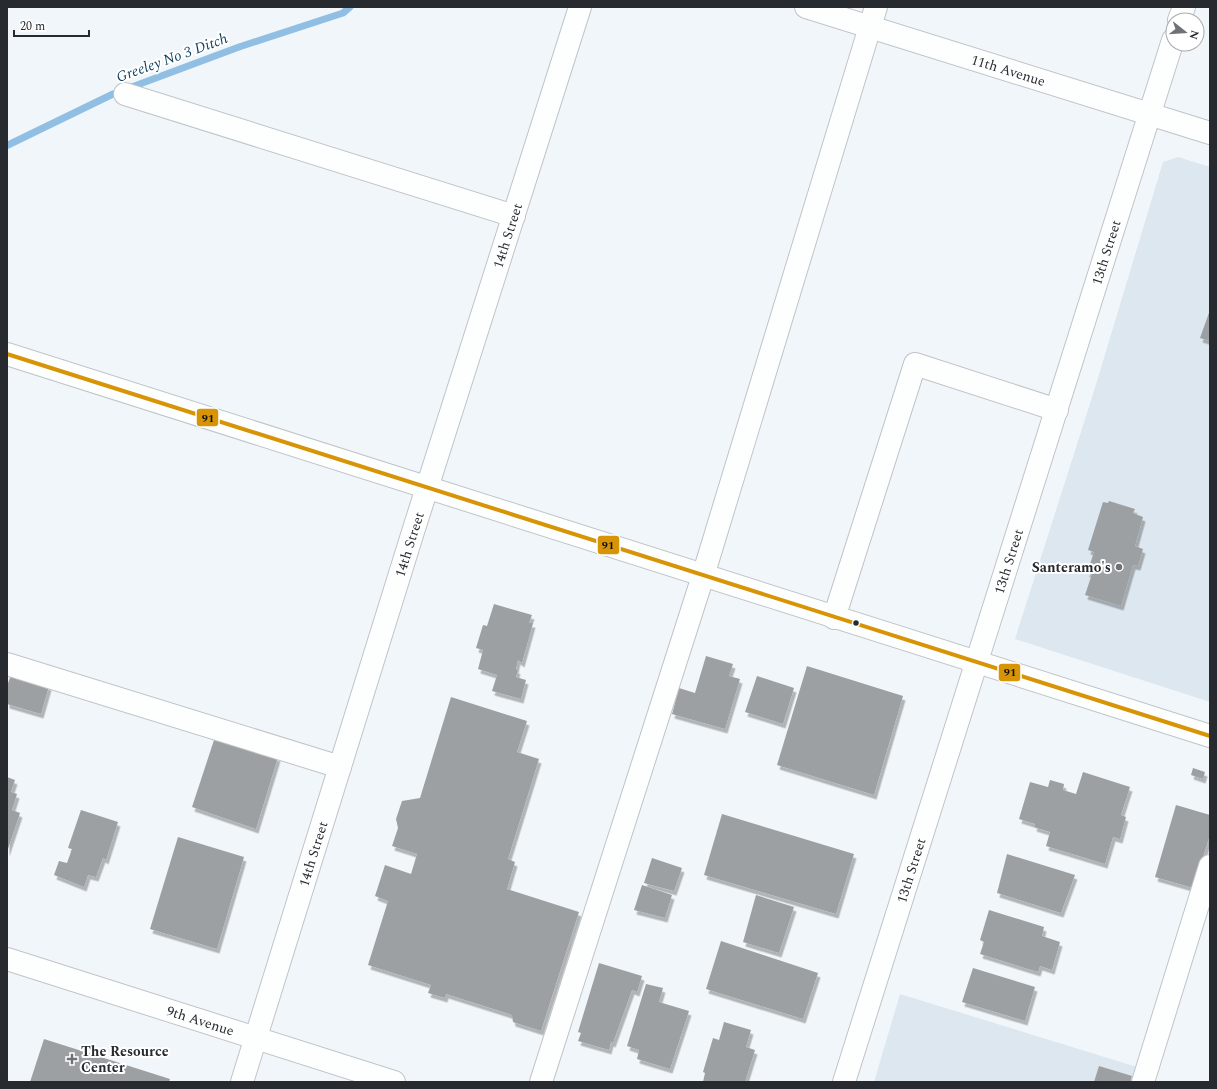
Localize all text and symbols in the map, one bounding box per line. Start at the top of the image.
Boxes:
scale bar [14,12,89,38]
north arrow [1165,12,1205,52]
text: 20 m [20,17,45,36]
water label: Greeley No 3 Ditch [113,27,231,89]
text: N [1185,28,1204,42]
street label: 11th Avenue [969,49,1048,92]
street label: 14th Street [487,200,527,271]
street label: 13th Street [1086,217,1126,288]
line badge: 91 [196,408,219,427]
text: 91 [202,410,214,427]
street label: 14th Street [389,509,429,580]
street label: 13th Street [988,526,1029,597]
line badge: 91 [597,535,620,555]
text: 91 [602,537,614,554]
place label: Santeramo's [1032,557,1111,578]
marker: Santeramo's [1114,562,1124,572]
unlabelled marker [851,618,861,628]
line badge: 91 [998,663,1021,682]
text: 91 [1004,664,1016,681]
street label: 14th Street [293,818,333,889]
street label: 13th Street [891,835,931,906]
street label: 9th Avenue [164,1000,237,1041]
place label: The Resource Center [81,1041,169,1078]
marker: The Resource Center [66,1053,78,1065]

